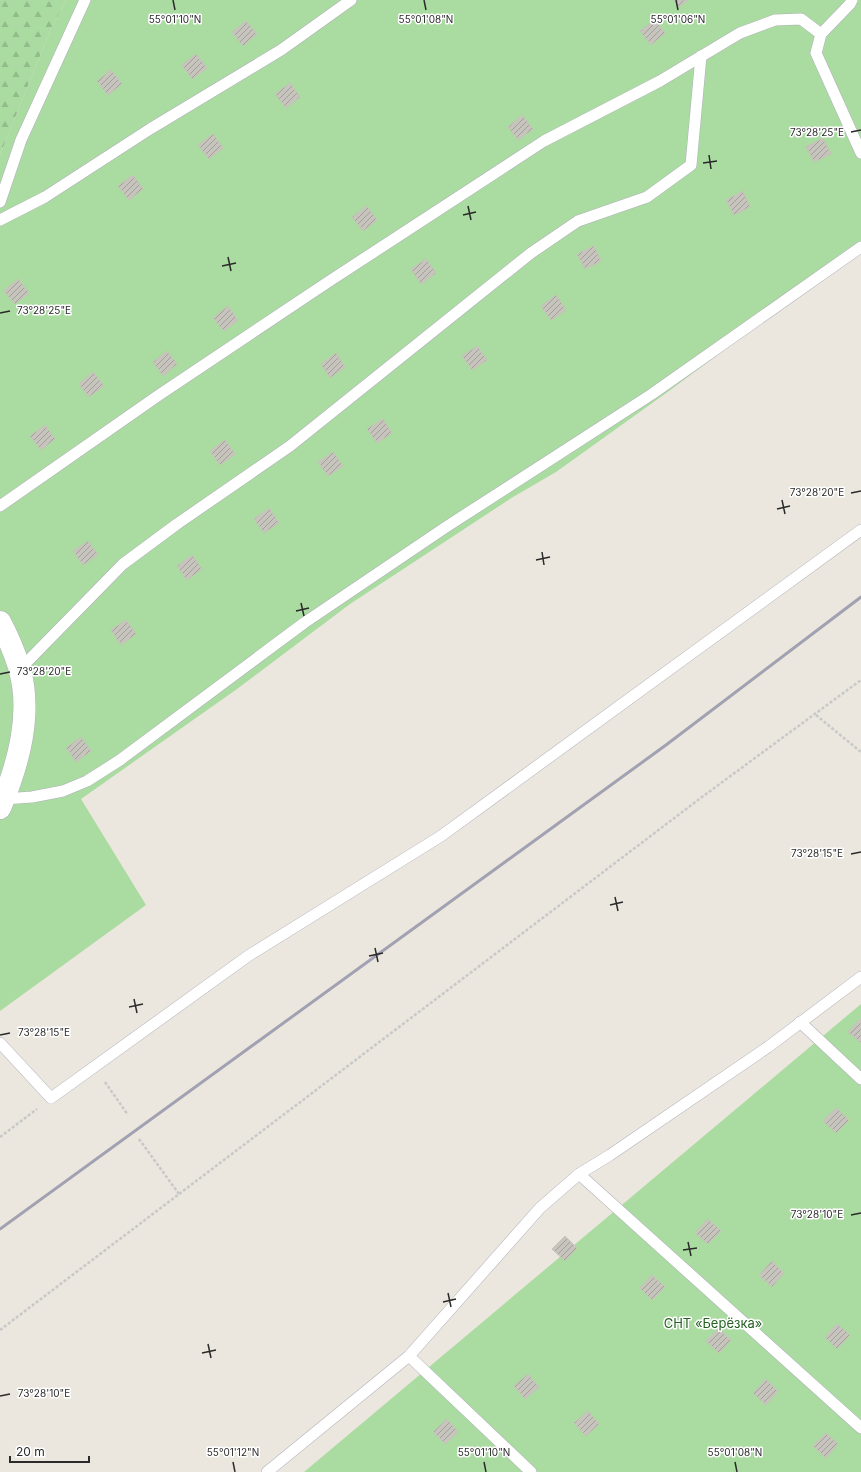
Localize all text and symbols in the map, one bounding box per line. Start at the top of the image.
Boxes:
text: 55°01'10"N [149,13,201,25]
text: 55°01'08"N [399,13,453,25]
text: 55°01'06"N [651,13,705,25]
text: 73°28'25"E [790,126,844,138]
text: 73°28'25"E [17,304,71,316]
text: 73°28'20"E [790,486,844,498]
text: 73°28'20"E [17,665,71,677]
text: 73°28'15"E [791,847,843,859]
text: 73°28'15"E [18,1026,70,1038]
text: 73°28'10"E [791,1208,843,1220]
park label: СНТ «Берёзка» [664,1315,762,1331]
text: 73°28'10"E [18,1387,70,1399]
scale bar [10,1438,89,1464]
text: 20 m [16,1444,45,1459]
text: 55°01'12"N [207,1446,259,1458]
text: 55°01'10"N [458,1446,510,1458]
text: 55°01'08"N [708,1446,762,1458]

